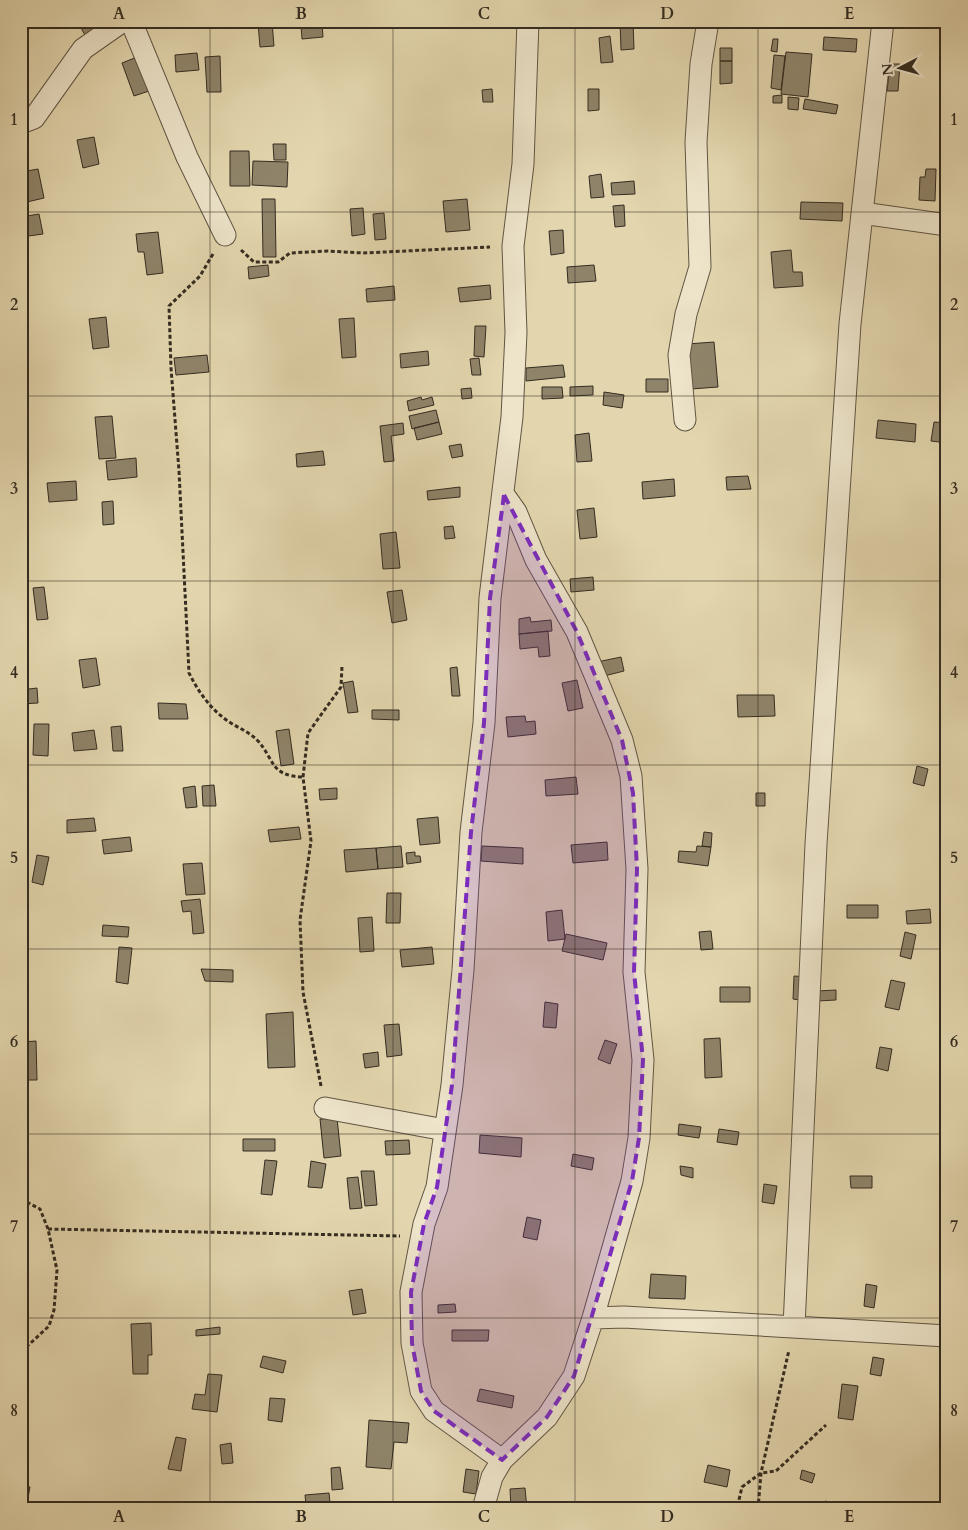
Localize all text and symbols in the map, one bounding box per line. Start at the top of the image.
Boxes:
text: A [113,3,125,25]
text: B [295,3,307,25]
text: C [478,3,490,25]
text: D [660,3,674,25]
text: E [844,3,854,25]
north arrow [876,42,926,92]
text: N [877,62,898,76]
text: 1 [10,109,18,131]
text: 1 [950,109,958,131]
text: 2 [10,294,18,316]
text: 2 [950,294,958,316]
text: 3 [10,478,18,500]
text: 3 [950,478,958,500]
text: 4 [10,662,18,684]
text: 4 [950,662,958,684]
text: 5 [10,847,18,869]
text: 5 [950,847,958,869]
text: 6 [10,1031,18,1053]
text: 6 [950,1031,958,1053]
text: 7 [10,1216,18,1238]
text: 7 [950,1216,958,1238]
text: 8 [10,1400,18,1422]
text: 8 [950,1400,958,1422]
text: A [113,1506,125,1528]
text: B [295,1506,307,1528]
text: C [478,1506,490,1528]
text: D [660,1506,674,1528]
text: E [844,1506,854,1528]

